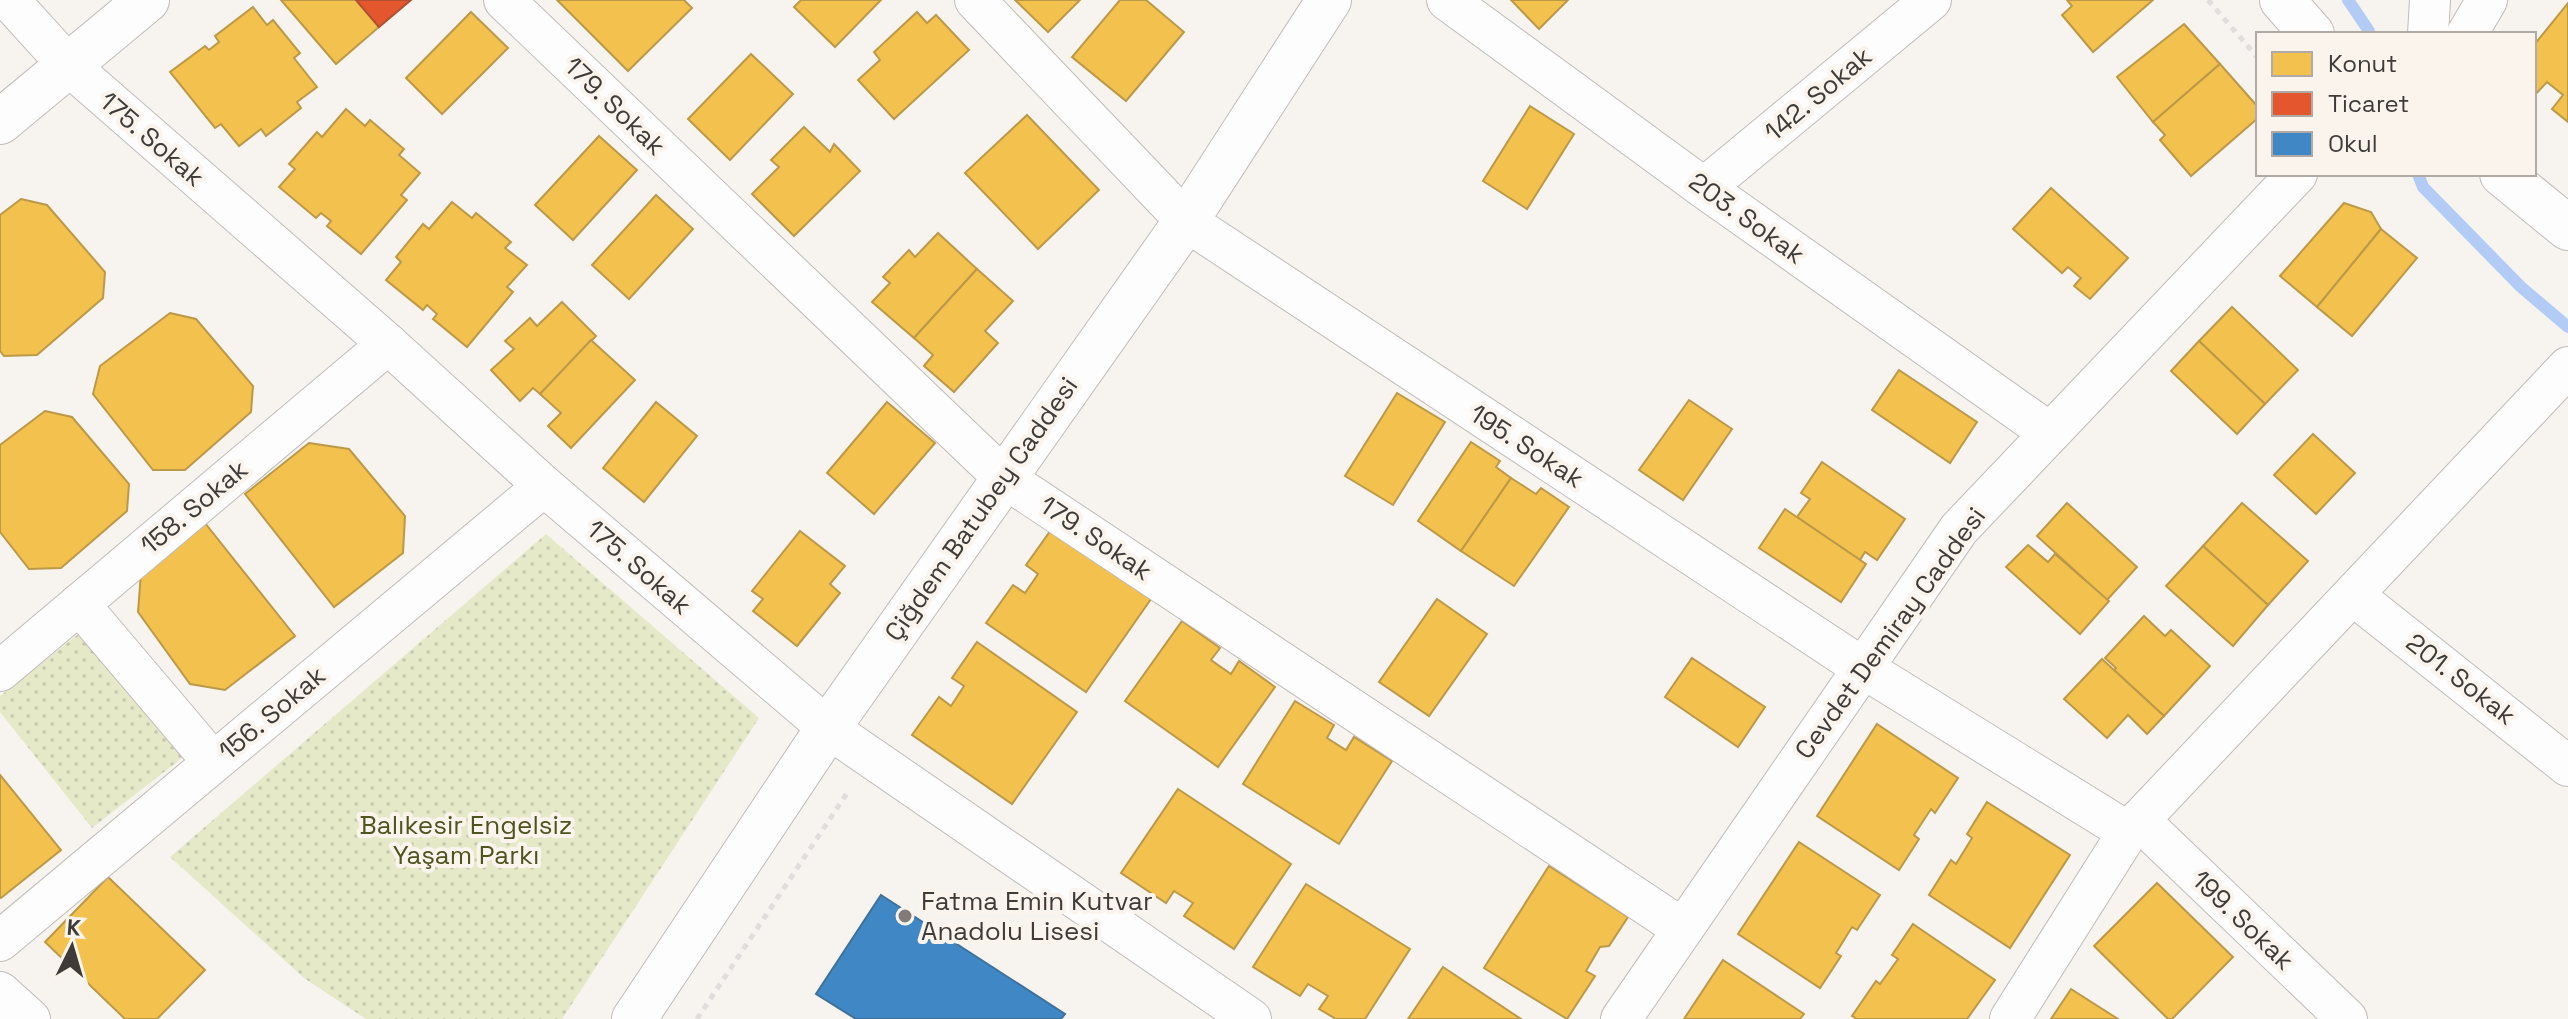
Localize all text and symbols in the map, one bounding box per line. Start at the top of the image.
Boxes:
legend [2256,32,2536,176]
street label: 142. Sokak [1757,39,1879,149]
text: Konut [2328,48,2397,79]
street label: 179. Sokak [557,49,673,163]
street label: 175. Sokak [92,84,212,194]
text: Ticaret [2328,88,2409,119]
text: Okul [2328,128,2378,159]
street label: 203. Sokak [1682,165,1812,271]
street label: Çiğdem Batubey Caddesi [877,370,1085,648]
street label: 195. Sokak [1463,397,1591,495]
street label: 158. Sokak [133,452,255,562]
street label: 179. Sokak [1033,488,1159,588]
street label: Cevdet Demiray Caddesi [1787,500,1993,766]
street label: 175. Sokak [579,512,699,622]
street label: 201. Sokak [2399,626,2523,732]
street label: 156. Sokak [212,658,332,768]
park label: Balıkesir Engelsiz Yaşam Parkı [360,808,572,872]
street label: 199. Sokak [2185,863,2301,977]
place label: Fatma Emin Kutvar Anadolu Lisesi [921,884,1153,948]
north arrow [32,907,112,987]
marker: Fatma Emin Kutvar Anadolu Lisesi [896,907,914,925]
text: K [66,913,82,942]

